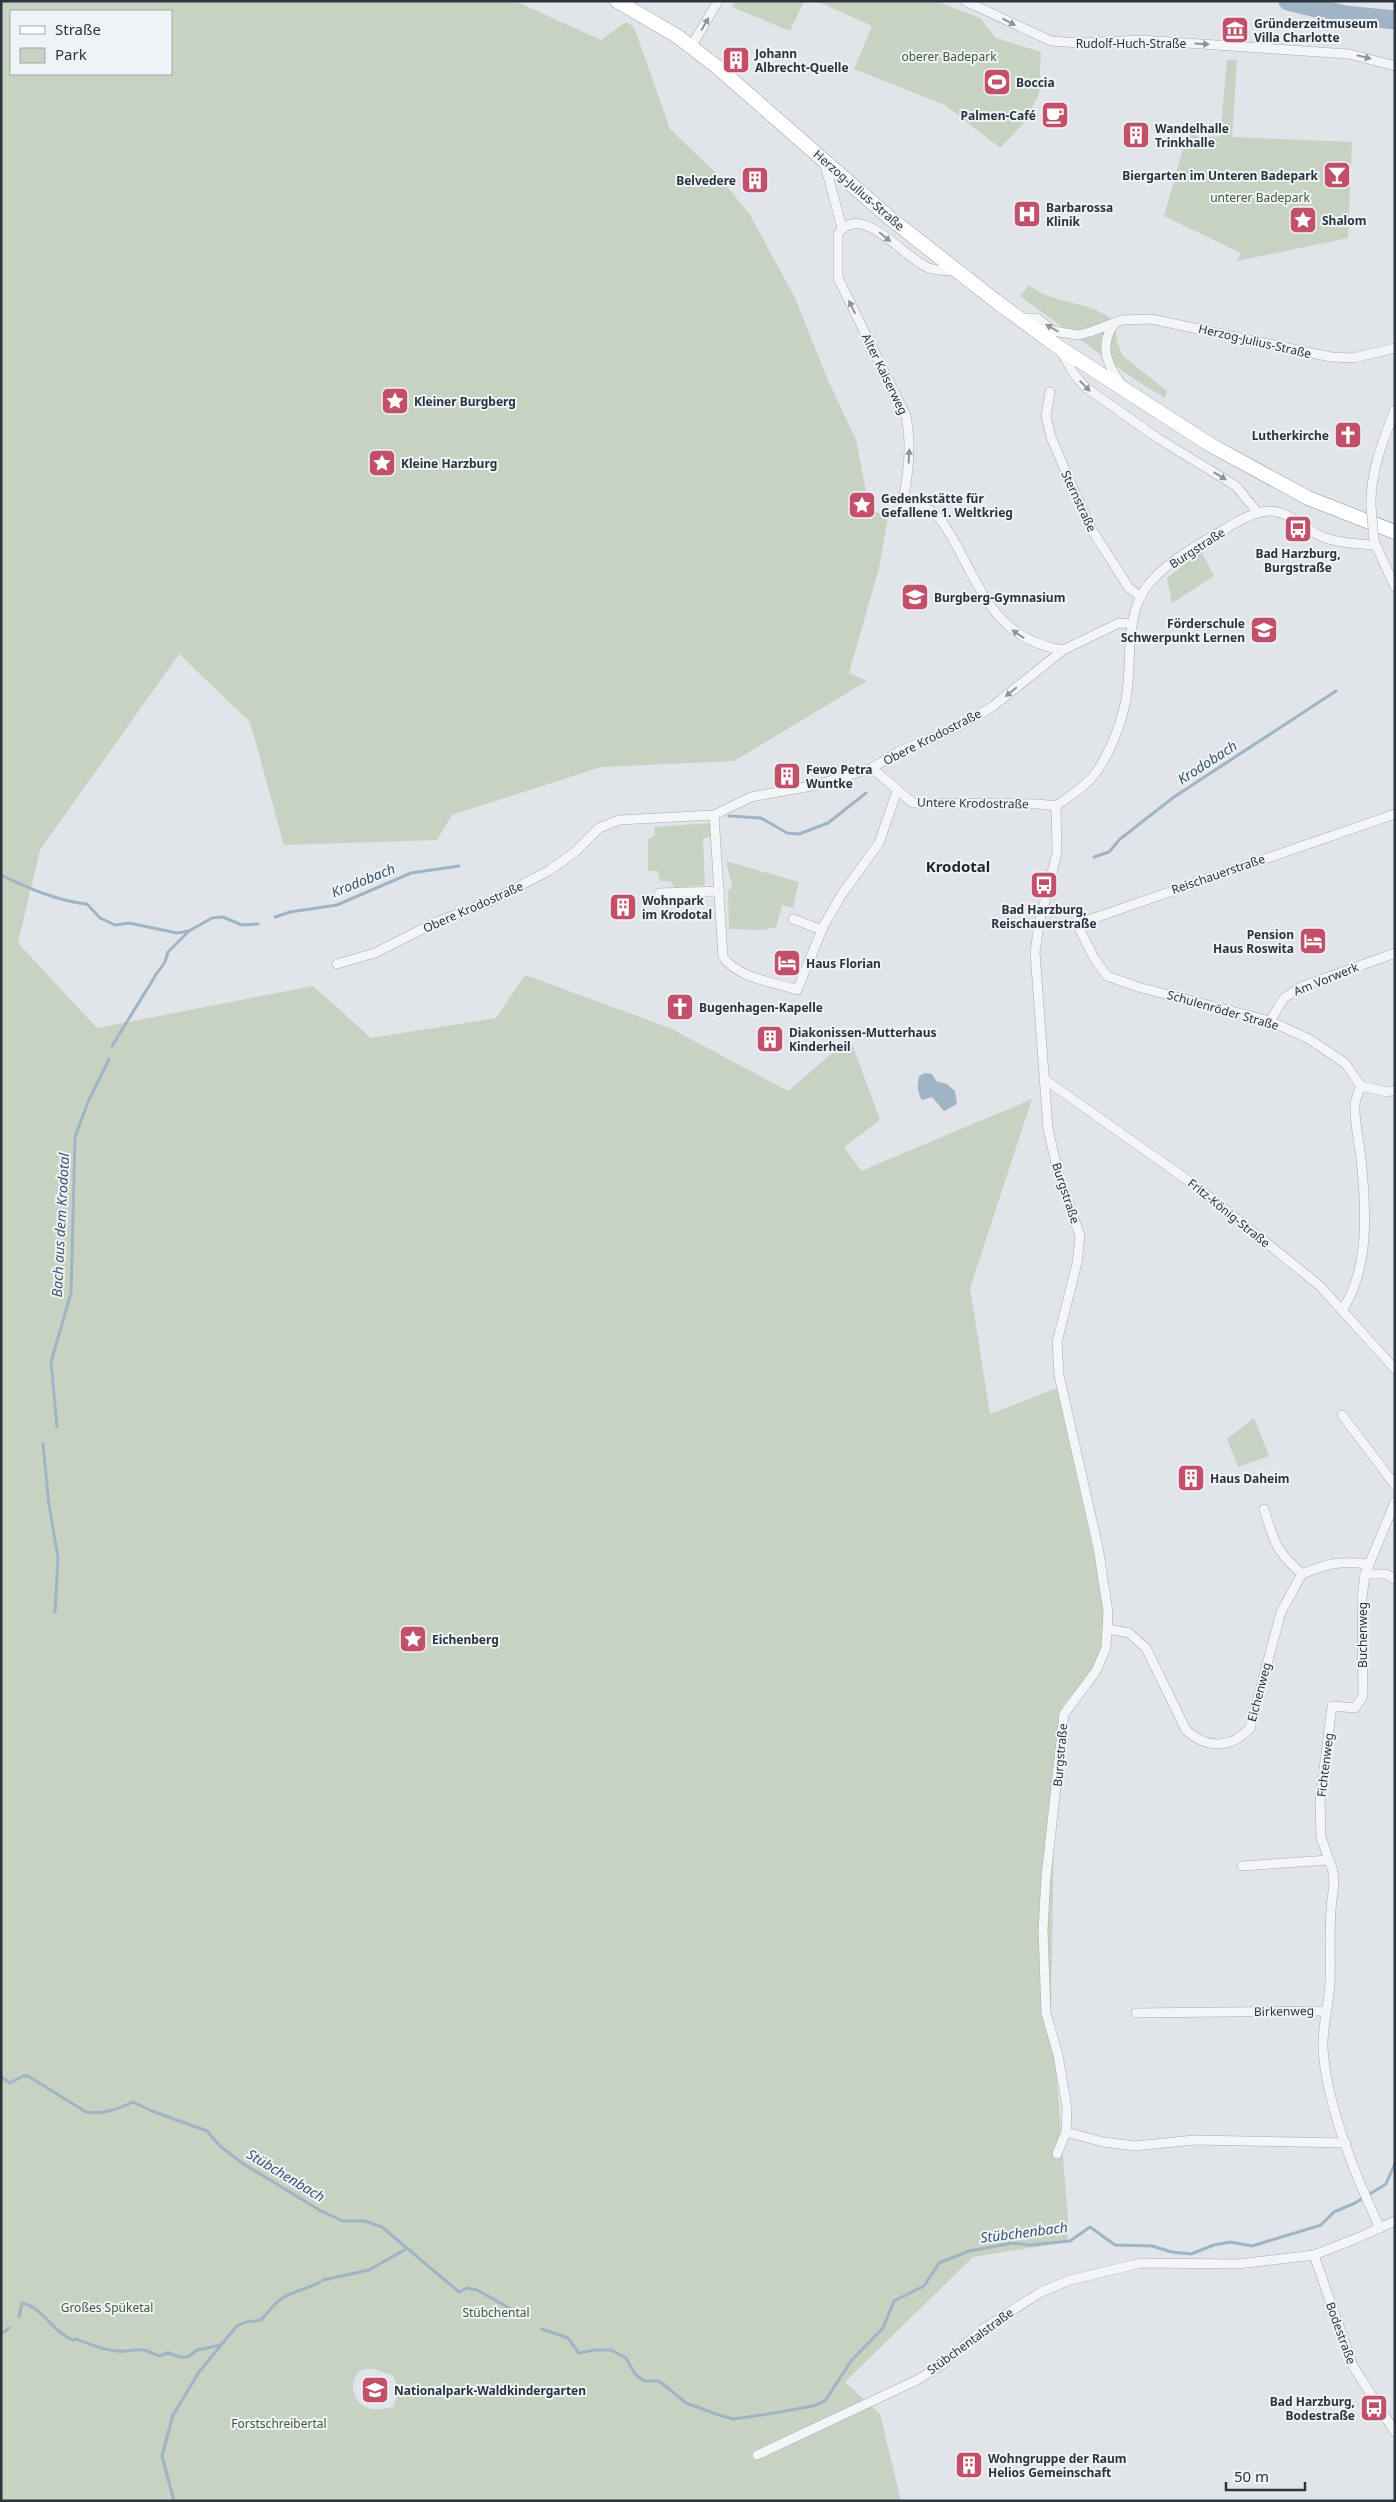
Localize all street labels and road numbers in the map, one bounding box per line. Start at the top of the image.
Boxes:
street label: Rudolf-Huch-Straße [1076,35,1187,52]
street label: Herzog-Julius-Straße [810,146,908,234]
street label: Herzog-Julius-Straße [1197,320,1313,362]
street label: Alter Kaiserweg [858,331,912,417]
street label: Sternstraße [1057,468,1101,535]
street label: Burgstraße [1166,524,1228,572]
street label: Obere Krodostraße [880,705,984,769]
street label: Untere Krodostraße [917,794,1029,812]
street label: Reischauerstraße [1169,850,1267,898]
street label: Obere Krodostraße [420,877,526,937]
street label: Am Vorwerk [1291,958,1362,1000]
street label: Schulenröder Straße [1165,986,1281,1034]
street label: Burgstraße [1048,1160,1084,1226]
street label: Fritz-König-Straße [1184,1175,1274,1252]
street label: Buchenweg [1354,1602,1371,1668]
street label: Eichenweg [1243,1660,1275,1724]
street label: Burgstraße [1049,1723,1071,1787]
street label: Fichtenweg [1313,1732,1337,1798]
street label: Birkenweg [1254,2002,1314,2020]
street label: Bodestraße [1322,2300,1360,2367]
street label: Stübchentalstraße [923,2304,1017,2378]

